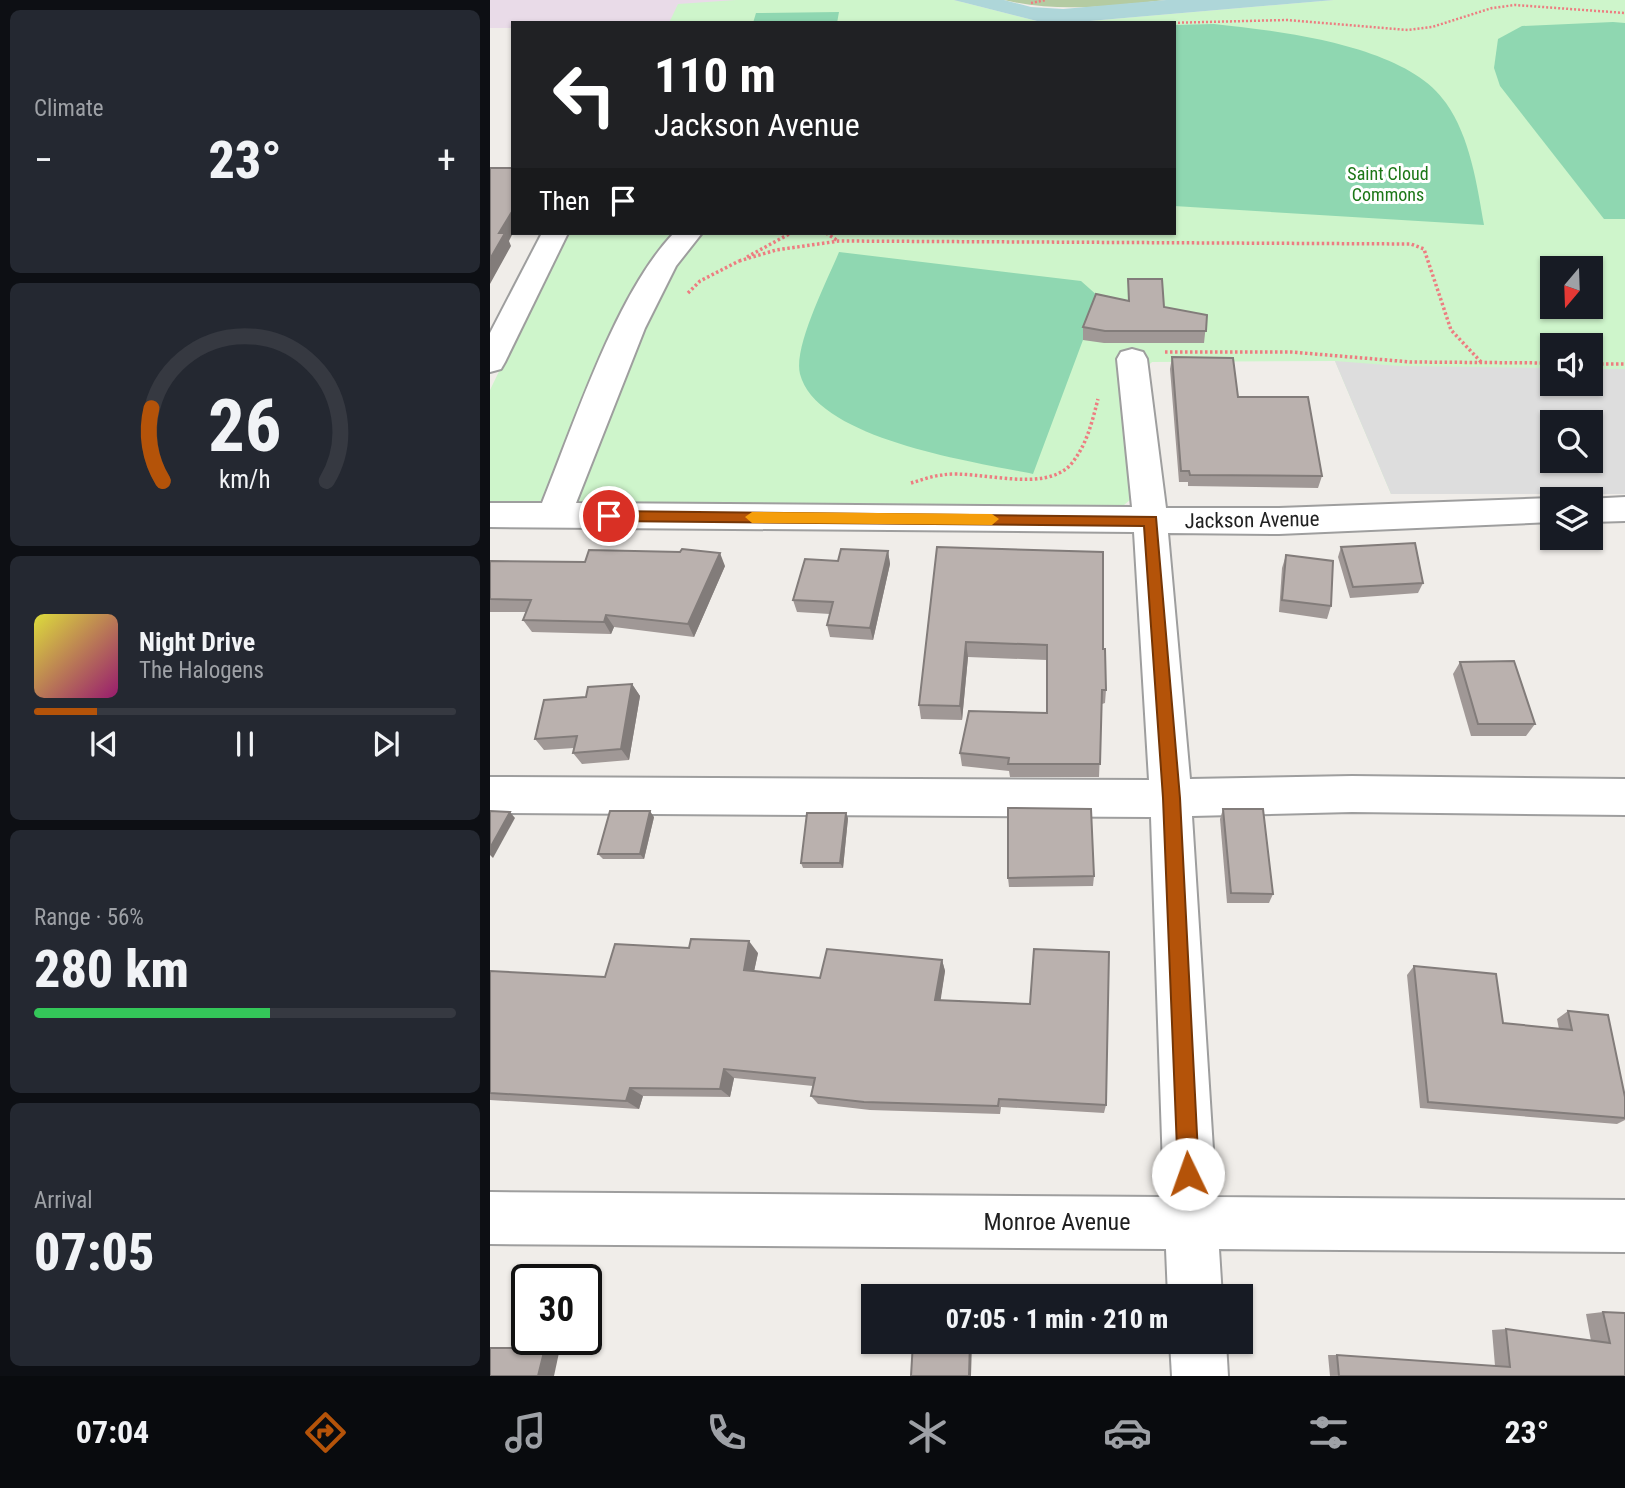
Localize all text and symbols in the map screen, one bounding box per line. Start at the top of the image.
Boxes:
text: 110 m [654,47,776,104]
icon: left [539,49,630,140]
text: Climate [34,95,104,122]
text: Jackson Avenue [654,106,860,144]
text: 23° [208,130,282,191]
text: − [34,138,53,182]
text: + [437,138,456,182]
park label: Saint Cloud Commons [1347,163,1429,205]
icon: arrive [604,182,642,220]
text: Then [539,186,590,216]
north arrow [1540,256,1603,318]
map controls [1540,256,1603,550]
button: sound [1540,333,1603,396]
text: 26 [208,383,282,469]
button: search [1540,410,1603,473]
text: km/h [219,465,271,494]
pin [579,486,639,546]
button: layers [1540,487,1603,550]
icon: arrive [590,497,628,535]
street label: Jackson Avenue [1184,507,1320,533]
text: Night Drive [139,627,255,657]
text: The Halogens [139,657,264,684]
icon: previous [85,725,123,763]
icon: pause [226,725,264,763]
icon: next [367,725,405,763]
text: Range · 56% [34,904,144,931]
text: 280 km [34,939,189,1000]
position arrow [1151,1137,1225,1211]
text: Arrival [34,1187,93,1214]
street label: Monroe Avenue [984,1208,1130,1236]
text: 07:05 [34,1222,154,1283]
speed limit sign: 30 [511,1264,602,1355]
text: 07:05 · 1 min · 210 m [946,1304,1168,1334]
icon: directions [301,1408,350,1457]
icon: music [501,1408,550,1457]
icon: phone [702,1408,751,1457]
icon: climate [903,1408,952,1457]
icon: car [1103,1408,1152,1457]
icon: filters [1304,1408,1353,1457]
text: 07:04 [76,1413,149,1451]
text: 23° [1504,1413,1549,1451]

